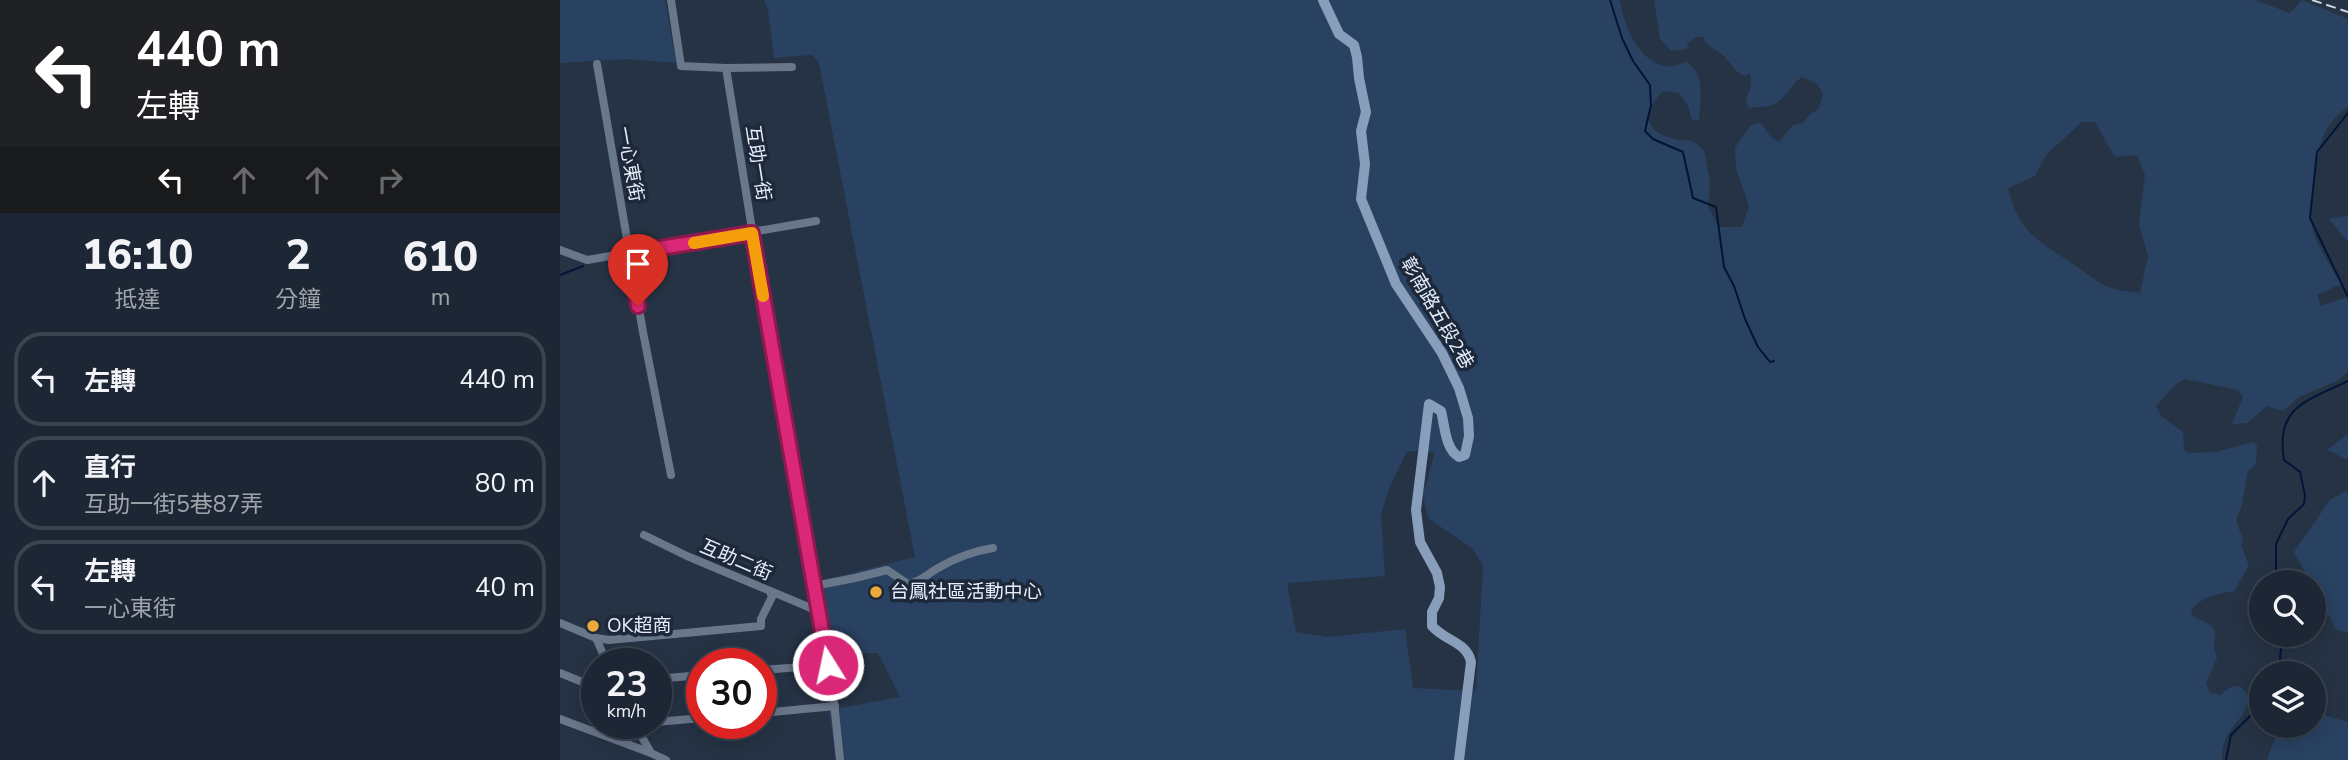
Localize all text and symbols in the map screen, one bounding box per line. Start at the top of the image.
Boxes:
text: 440 m [136,16,280,83]
icon: left [21,28,112,119]
text: 左轉 [136,85,200,128]
street label: 互助一街 [739,123,777,203]
street label: 一心東街 [611,124,649,204]
icon: left [152,161,190,199]
icon: ahead [225,161,263,199]
icon: ahead [298,161,336,199]
icon: right [371,161,409,199]
text: 16:10 [82,227,193,284]
text: 2 [285,227,311,284]
text: 610 [403,229,478,286]
pin [608,234,668,306]
icon: arrive [619,245,657,283]
street label: 彰南路五段2巷 [1394,252,1480,374]
text: m [431,282,450,313]
text: 抵達 [115,284,161,315]
text: 分鐘 [275,284,321,315]
icon: left [25,360,63,398]
text: 440 m [459,362,535,397]
text: 左轉 [84,364,136,399]
text: 直行 [84,450,136,485]
icon: ahead [25,464,63,502]
text: 80 m [475,466,535,501]
text: 互助一街5巷87弄 [84,489,263,520]
street label: 互助二街 [696,533,776,587]
text: 左轉 [84,554,136,589]
icon: left [25,568,63,606]
text: 40 m [475,570,535,605]
map controls [2249,570,2326,738]
button: search [2249,570,2326,647]
place label: 台鳳社區活動中心 [890,579,1042,605]
marker: 台鳳社區活動中心 [868,584,884,600]
text: 一心東街 [84,593,176,624]
place label: OK超商 [607,613,671,639]
marker: OK超商 [585,618,601,634]
position arrow [791,628,865,702]
speed limit sign: 30 [686,648,777,739]
text: 23 [605,661,648,708]
button: layers [2249,661,2326,738]
text: km/h [607,699,646,723]

